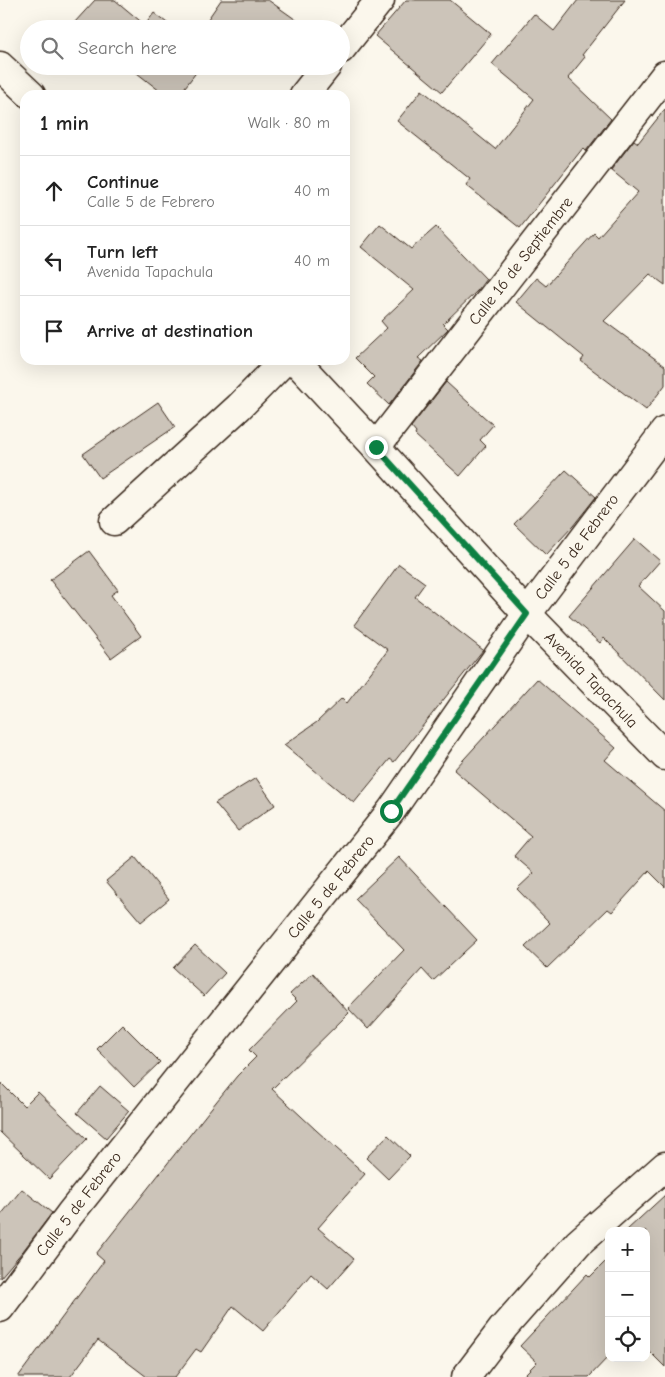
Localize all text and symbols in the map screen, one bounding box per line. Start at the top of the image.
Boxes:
search box [20,20,350,75]
icon: search [38,34,66,62]
text: Search here [78,37,177,59]
text: 1 min [40,111,89,135]
text: Walk · 80 m [248,114,330,132]
text: Continue [87,171,159,193]
icon: ahead [40,177,68,205]
text: 40 m [294,182,330,200]
text: Calle 5 de Febrero [87,193,215,211]
street label: Calle 16 de Septiembre [465,193,577,329]
text: Turn left [87,241,158,263]
icon: left [40,247,68,275]
text: 40 m [294,252,330,270]
text: Avenida Tapachula [87,263,213,281]
icon: arrive [40,317,68,345]
text: Arrive at destination [87,320,253,342]
route end [365,436,388,459]
street label: Calle 5 de Febrero [531,491,623,603]
street label: Avenida Tapachula [541,628,641,732]
route start [380,800,403,823]
street label: Calle 5 de Febrero [284,832,378,942]
street label: Calle 5 de Febrero [33,1148,125,1260]
map controls [605,1227,650,1362]
button: + [605,1227,650,1272]
button: − [605,1272,650,1317]
button: locate [605,1317,650,1362]

